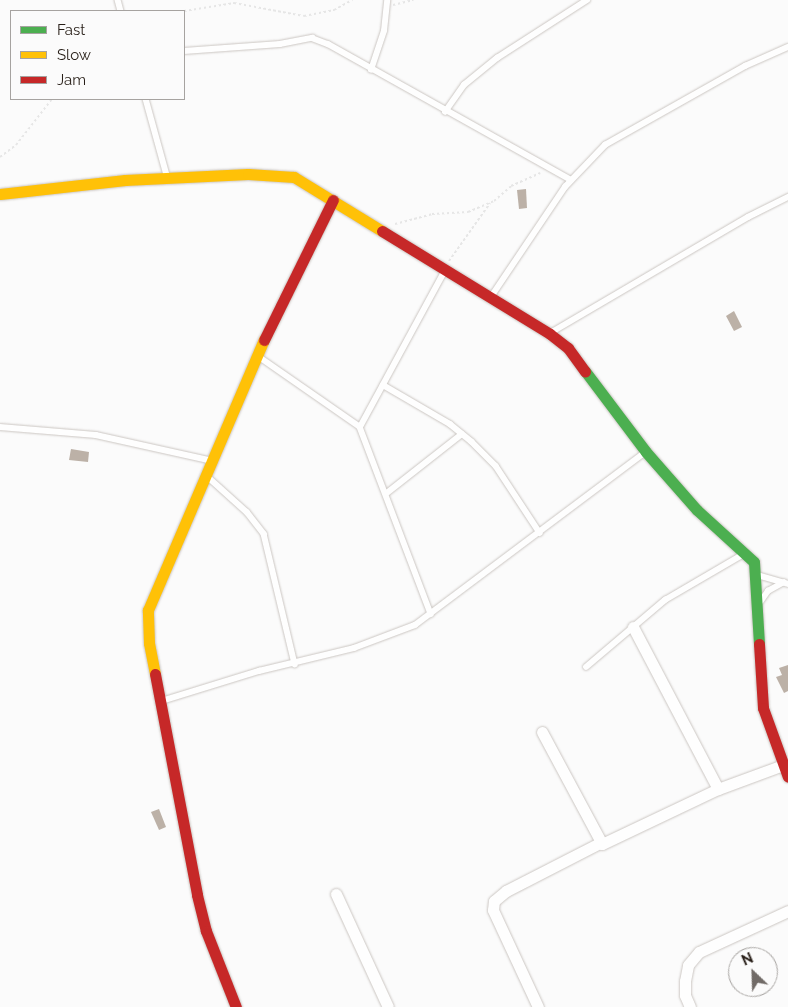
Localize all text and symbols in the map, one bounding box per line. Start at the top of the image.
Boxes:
legend [10,10,185,100]
text: Fast [57,21,85,39]
text: Slow [57,46,91,64]
text: Jam [57,71,86,89]
north arrow [728,947,778,997]
text: N [739,950,755,969]

